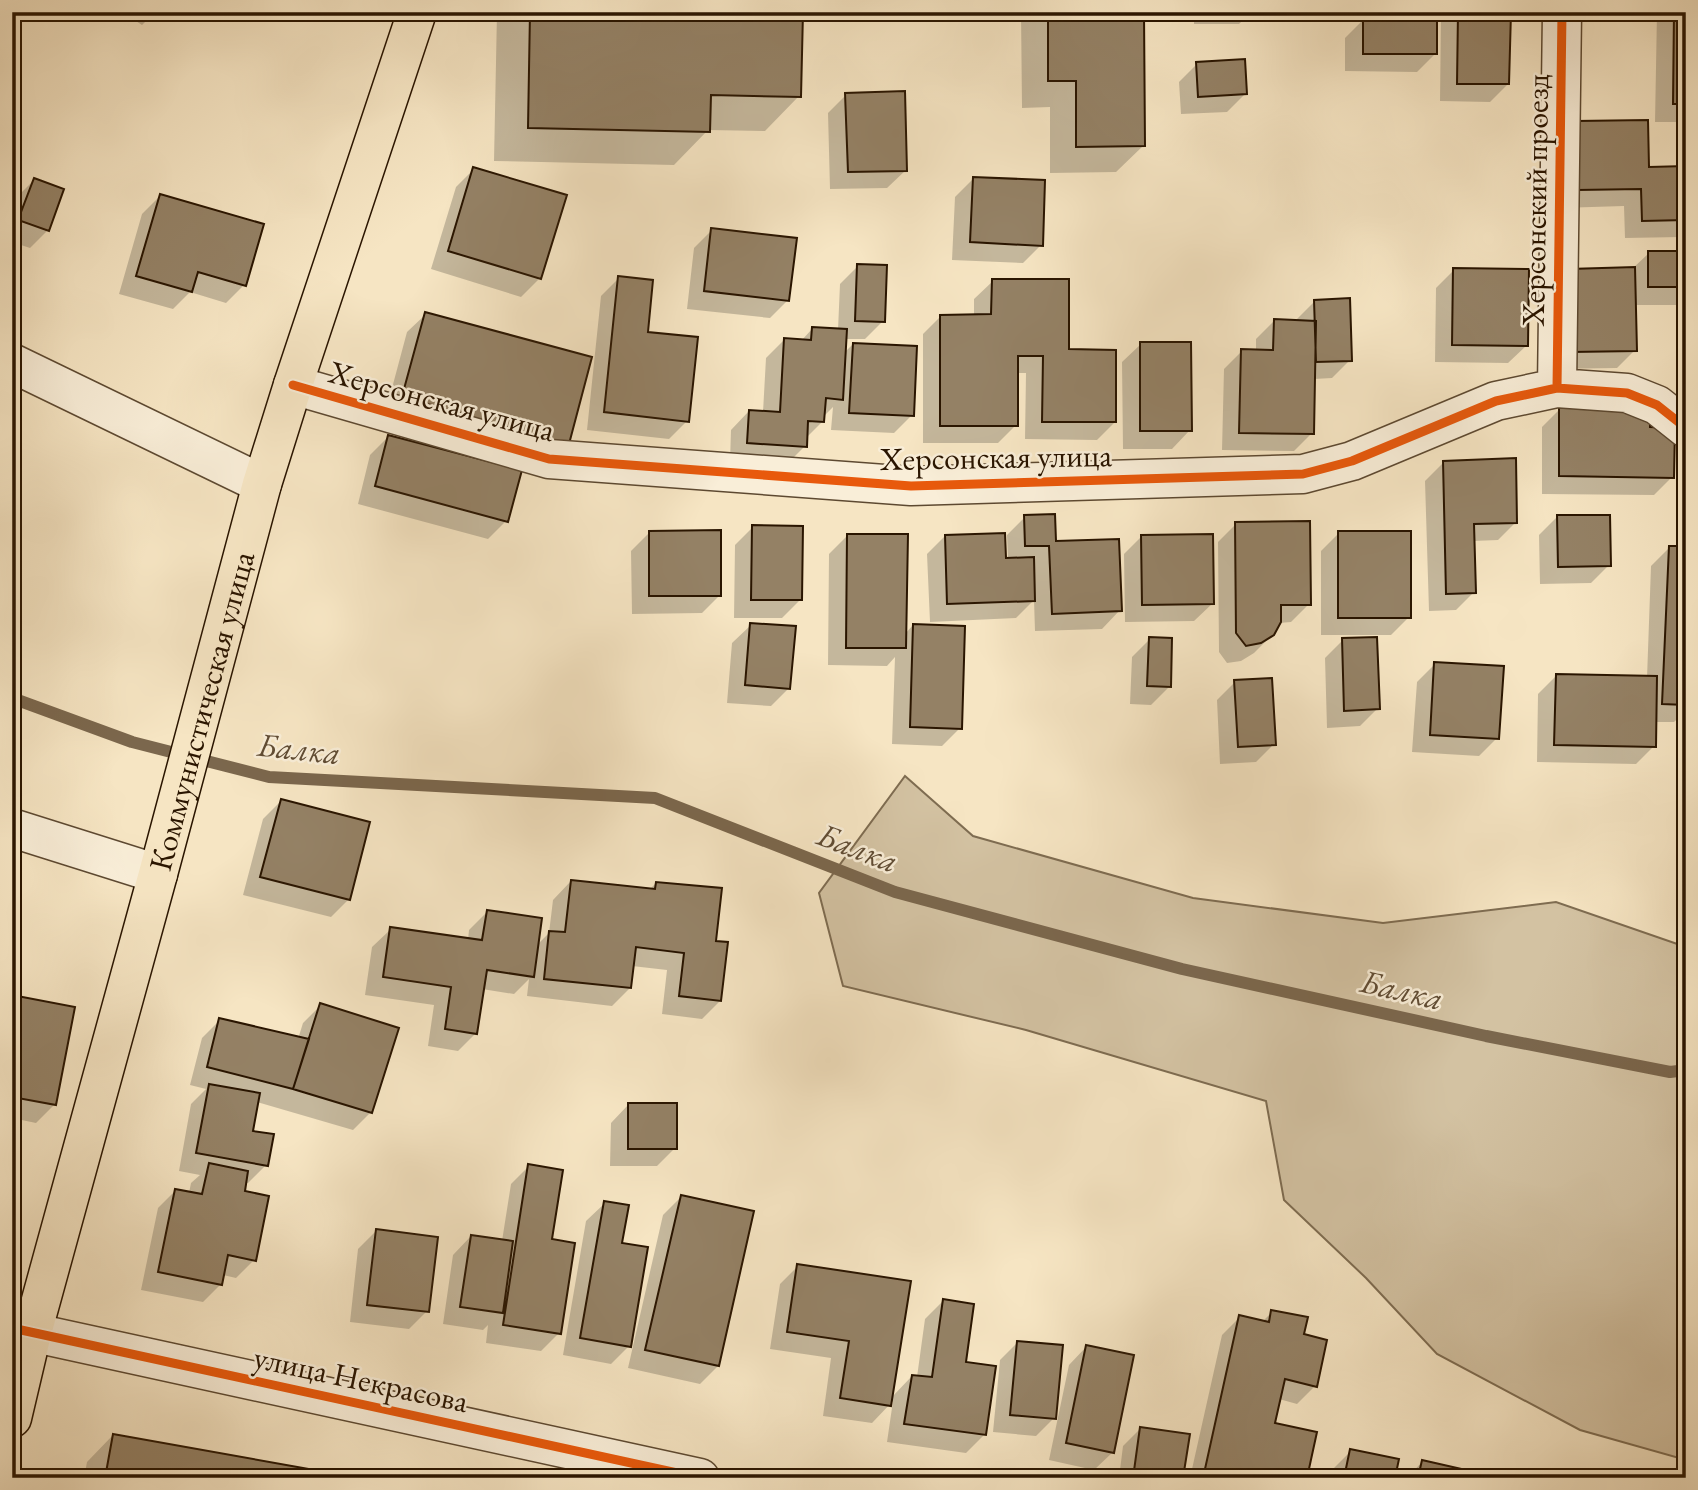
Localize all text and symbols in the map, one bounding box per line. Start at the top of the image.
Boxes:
street label: Херсонский проезд [1512,73,1558,327]
street label: Херсонская улица [323,350,560,451]
street label: Херсонская улица [879,434,1113,480]
street label: Коммунистическая улица [139,546,264,875]
water label: Балка [254,723,343,774]
water label: Балка [810,812,904,882]
water label: Балка [1356,959,1447,1020]
street label: улица Некрасова [250,1336,472,1422]

